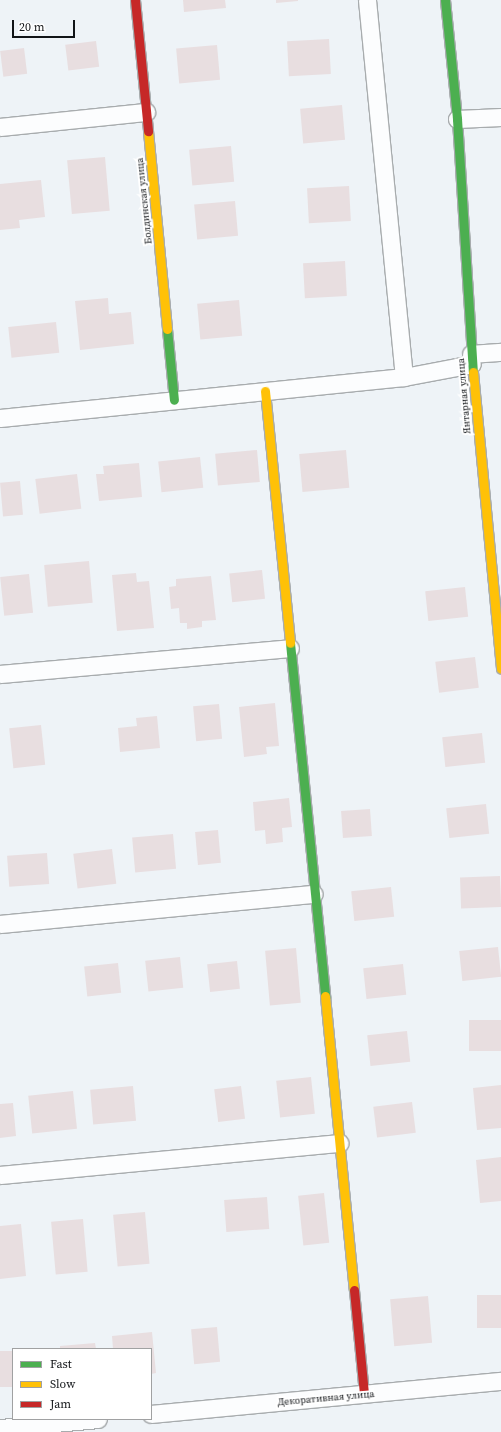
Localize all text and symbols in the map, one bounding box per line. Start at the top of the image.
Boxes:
scale bar [14,12,77,38]
text: 20 m [19,19,45,35]
street label: Болдинская улица [134,157,154,245]
street label: Янтарная улица [455,358,473,434]
legend [12,1348,152,1420]
text: Fast [50,1356,72,1372]
text: Slow [50,1376,75,1392]
street label: Декоративная улица [277,1388,375,1408]
text: Jam [50,1396,71,1412]

